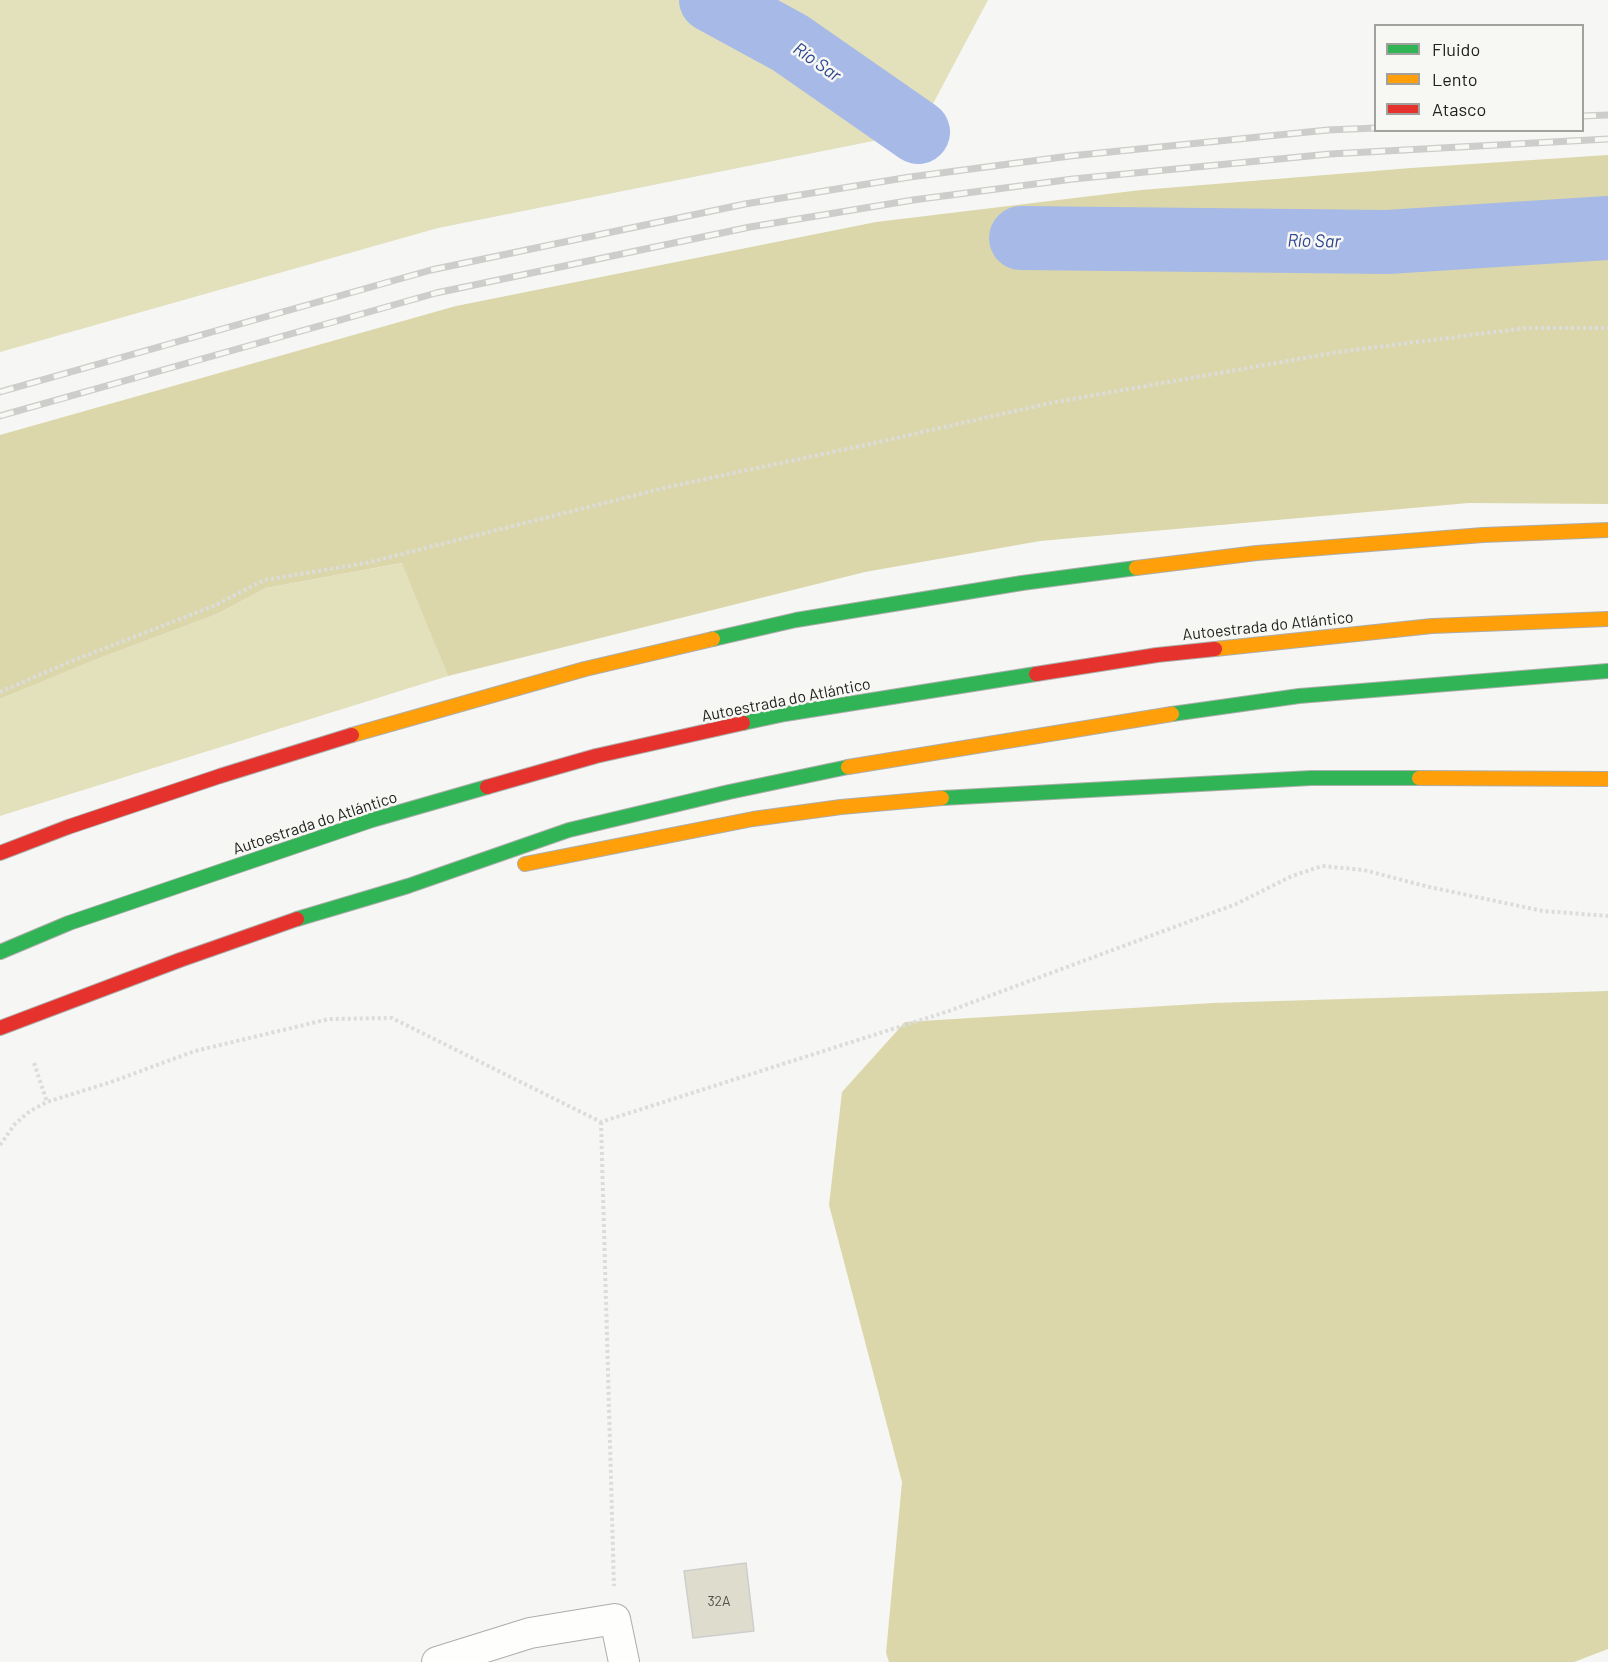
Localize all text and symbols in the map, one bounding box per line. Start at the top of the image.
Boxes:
legend [1374,24,1584,132]
water label: Río Sar [789,38,845,86]
text: Fluido [1432,38,1480,60]
text: Lento [1432,68,1478,90]
text: Atasco [1432,98,1486,120]
water label: Río Sar [1287,230,1341,252]
street label: Autoestrada do Atlántico [1182,607,1354,645]
street label: Autoestrada do Atlántico [700,674,872,726]
street label: Autoestrada do Atlántico [230,787,400,859]
house number: 32A [707,1593,731,1609]

